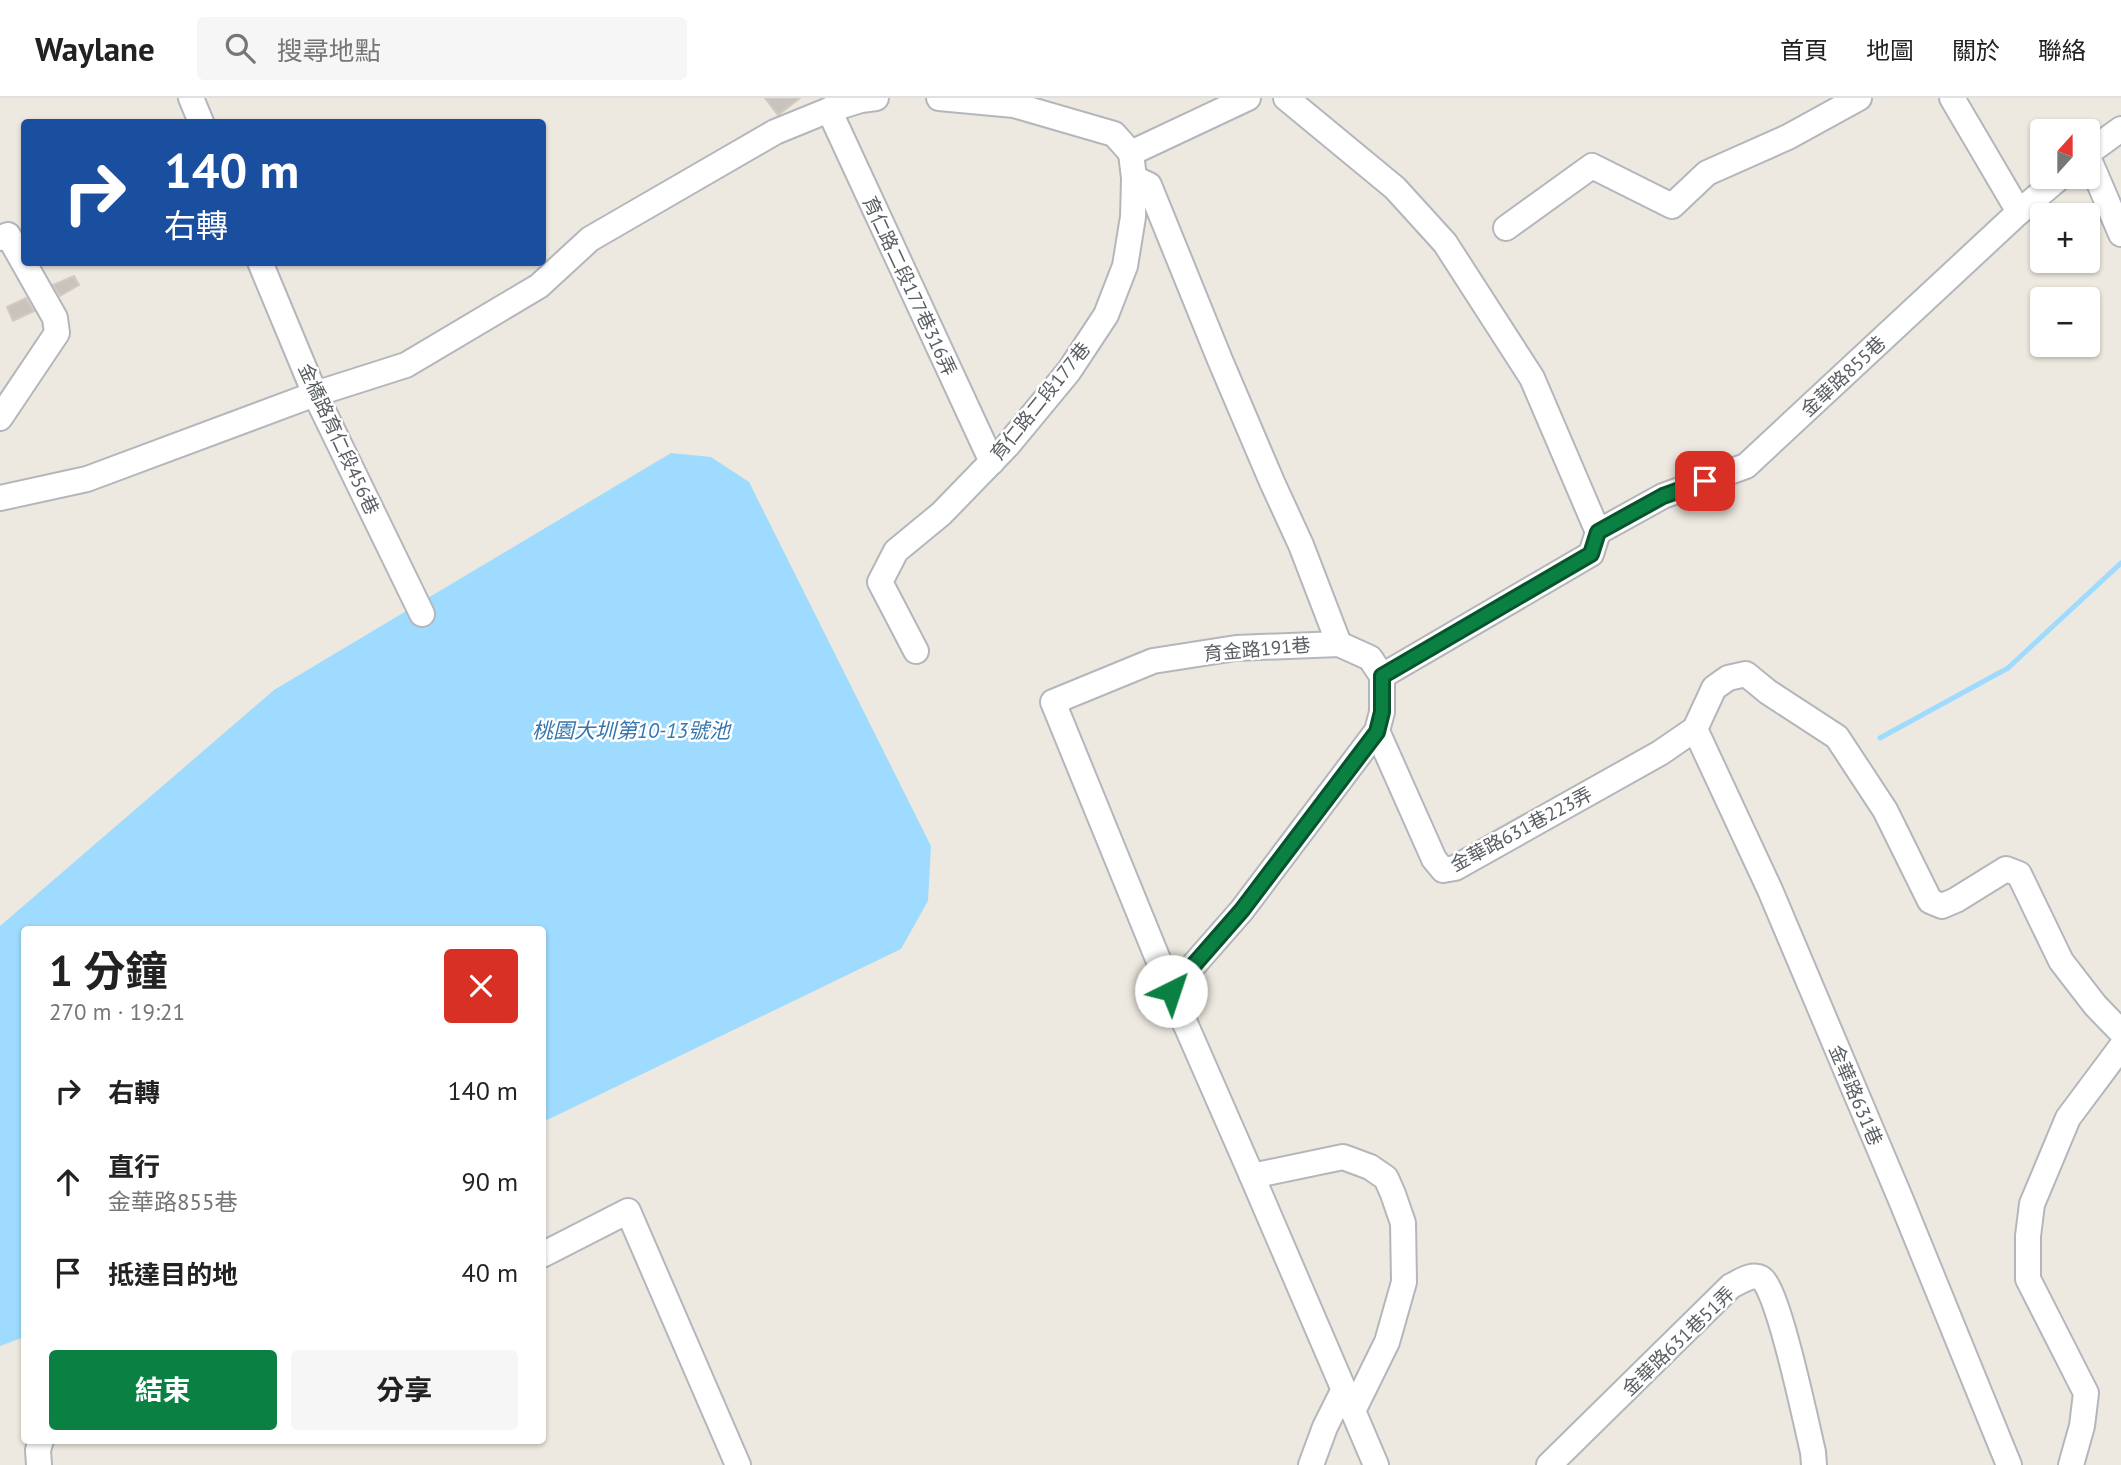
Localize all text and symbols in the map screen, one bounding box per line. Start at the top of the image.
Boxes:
search box [197,17,687,80]
text: Waylane [35,27,155,70]
icon: search [221,29,259,67]
text: 搜尋地點 [277,34,381,67]
text: 首頁 [1780,35,1828,66]
text: 地圖 [1866,35,1914,66]
text: 關於 [1952,35,2000,66]
text: 聯絡 [2038,35,2086,66]
north arrow [2030,119,2100,189]
map controls [2030,119,2100,357]
text: 140 m [164,138,299,202]
icon: right [49,147,140,238]
street label: 育仁路二段177巷316弄 [858,192,962,380]
button: + [2030,203,2100,273]
text: 右轉 [164,204,228,246]
button: − [2030,287,2100,357]
street label: 金華路855巷 [1796,331,1890,421]
street label: 育仁路二段177巷 [985,337,1095,465]
street label: 金橋路育仁段456巷 [293,360,385,518]
pin [1675,451,1735,511]
icon: arrive [1686,462,1724,500]
street label: 育金路191巷 [1203,632,1311,666]
water label: 桃園大圳第10-13號池 [532,717,732,744]
street label: 金華路631巷223弄 [1446,782,1596,876]
text: 1 分鐘 [49,943,167,998]
button: close [444,949,518,1023]
position arrow [1134,954,1208,1028]
text: 270 m · 19:21 [49,997,185,1026]
street label: 金華路631巷 [1824,1041,1888,1149]
icon: right [49,1072,87,1110]
text: 140 m [447,1074,518,1107]
text: 右轉 [108,1076,160,1109]
text: 直行 [108,1150,160,1183]
icon: ahead [49,1163,87,1201]
text: 90 m [462,1165,518,1198]
text: 金華路855巷 [108,1187,238,1216]
icon: arrive [49,1254,87,1292]
text: 40 m [462,1256,518,1289]
text: 抵達目的地 [108,1258,238,1291]
street label: 金華路631巷51弄 [1617,1281,1739,1401]
button: 結束 [49,1350,277,1430]
button: 分享 [291,1350,518,1430]

